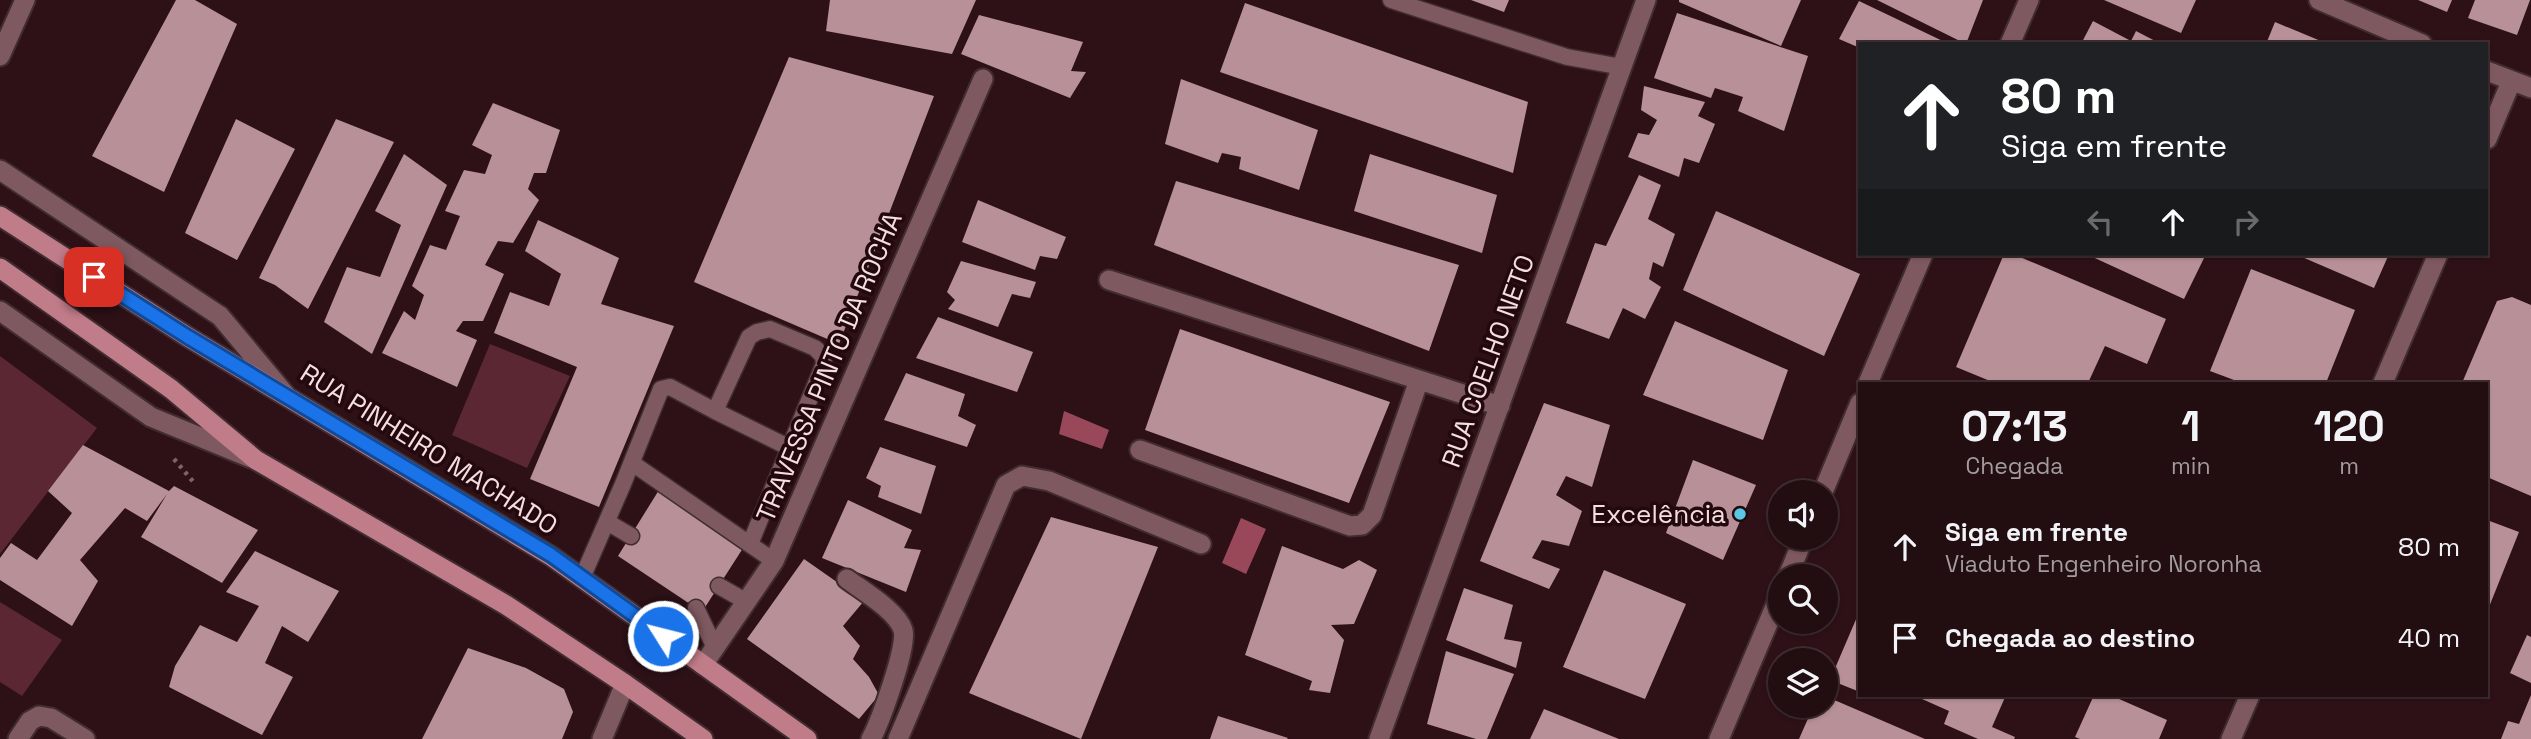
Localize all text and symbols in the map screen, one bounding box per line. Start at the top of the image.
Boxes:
text: 80 m [2001,65,2116,127]
icon: ahead [1886,70,1977,161]
text: Siga em frente [2001,126,2227,166]
icon: left [2081,203,2119,241]
icon: ahead [2154,203,2192,241]
icon: right [2227,203,2265,241]
street label: TRAVESSA PINTO DA ROCHA [748,207,910,527]
pin [64,247,124,307]
street label: RUA COELHO NETO [1434,250,1542,472]
icon: arrive [75,258,113,296]
street label: RUA PINHEIRO MACHADO [294,356,564,542]
text: 07:13 [1961,400,2068,453]
text: 1 [2181,400,2200,453]
text: 120 [2314,400,2385,453]
text: Chegada [1965,451,2064,481]
text: min [2171,451,2211,481]
text: m [2339,451,2359,481]
map controls [1768,480,1838,718]
button: sound [1768,480,1838,550]
place label: Excelência [1591,497,1726,531]
marker: Excelência [1732,506,1748,522]
text: Siga em frente [1945,515,2128,549]
icon: ahead [1886,528,1924,566]
text: 80 m [2398,530,2460,564]
text: Viaduto Engenheiro Noronha [1945,549,2262,579]
button: search [1768,564,1838,634]
position arrow [626,599,700,673]
icon: arrive [1886,619,1924,657]
text: Chegada ao destino [1945,621,2195,655]
text: 40 m [2398,621,2460,655]
button: layers [1768,648,1838,718]

